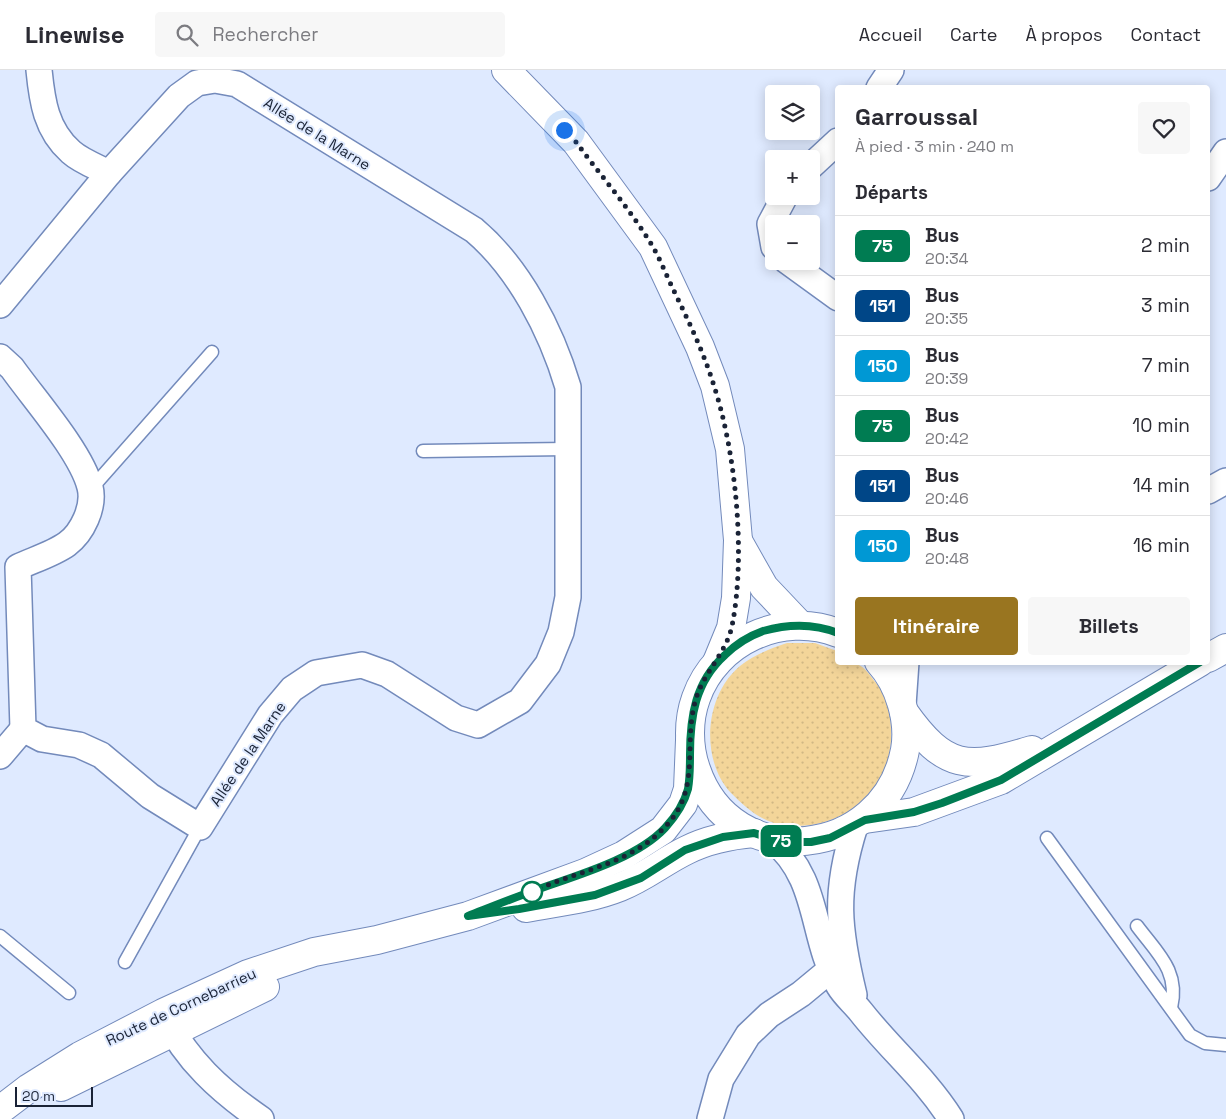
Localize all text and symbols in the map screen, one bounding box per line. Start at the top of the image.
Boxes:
search box [155,12,505,57]
text: Linewise [25,19,125,50]
icon: search [173,21,201,49]
text: Rechercher [213,22,318,47]
text: Accueil [859,23,922,46]
text: Carte [950,23,997,46]
text: À propos [1025,23,1103,46]
text: Contact [1131,23,1201,46]
map controls [765,85,820,270]
button: layers [765,85,820,140]
street label: Allée de la Marne [260,93,374,174]
text: Garroussal [855,101,978,132]
button: heart [1138,102,1190,154]
your location [552,118,577,143]
text: À pied · 3 min · 240 m [855,136,1014,157]
button: + [765,150,820,205]
text: Départs [855,180,928,205]
button: − [765,215,820,270]
text: Bus [925,223,959,248]
text: 2 min [1141,233,1190,258]
text: 75 [872,234,893,257]
text: 20:34 [925,248,969,269]
text: Bus [925,283,959,308]
text: 3 min [1141,293,1190,318]
text: 151 [869,294,896,317]
text: 20:35 [925,308,968,329]
text: Bus [925,343,959,368]
text: 7 min [1142,353,1190,378]
text: 150 [867,354,898,377]
text: 20:39 [925,368,968,389]
text: Bus [925,403,959,428]
text: 10 min [1132,413,1190,438]
text: 75 [872,414,893,437]
text: 20:42 [925,428,969,449]
text: Bus [925,463,959,488]
text: 14 min [1133,473,1190,498]
text: 151 [869,474,896,497]
text: 20:46 [925,488,969,509]
text: Bus [925,523,959,548]
text: 16 min [1133,533,1190,558]
text: 150 [867,534,898,557]
text: 20:48 [925,548,969,569]
button: Itinéraire [855,597,1018,655]
button: Billets [1028,597,1190,655]
street label: Allée de la Marne [206,698,290,810]
line badge: 75 [758,825,804,857]
text: 75 [771,829,791,852]
unlabelled marker [521,881,543,903]
street label: Route de Cornebarrieu [103,963,259,1050]
scale bar [15,1084,92,1107]
text: 20 m [22,1087,55,1105]

